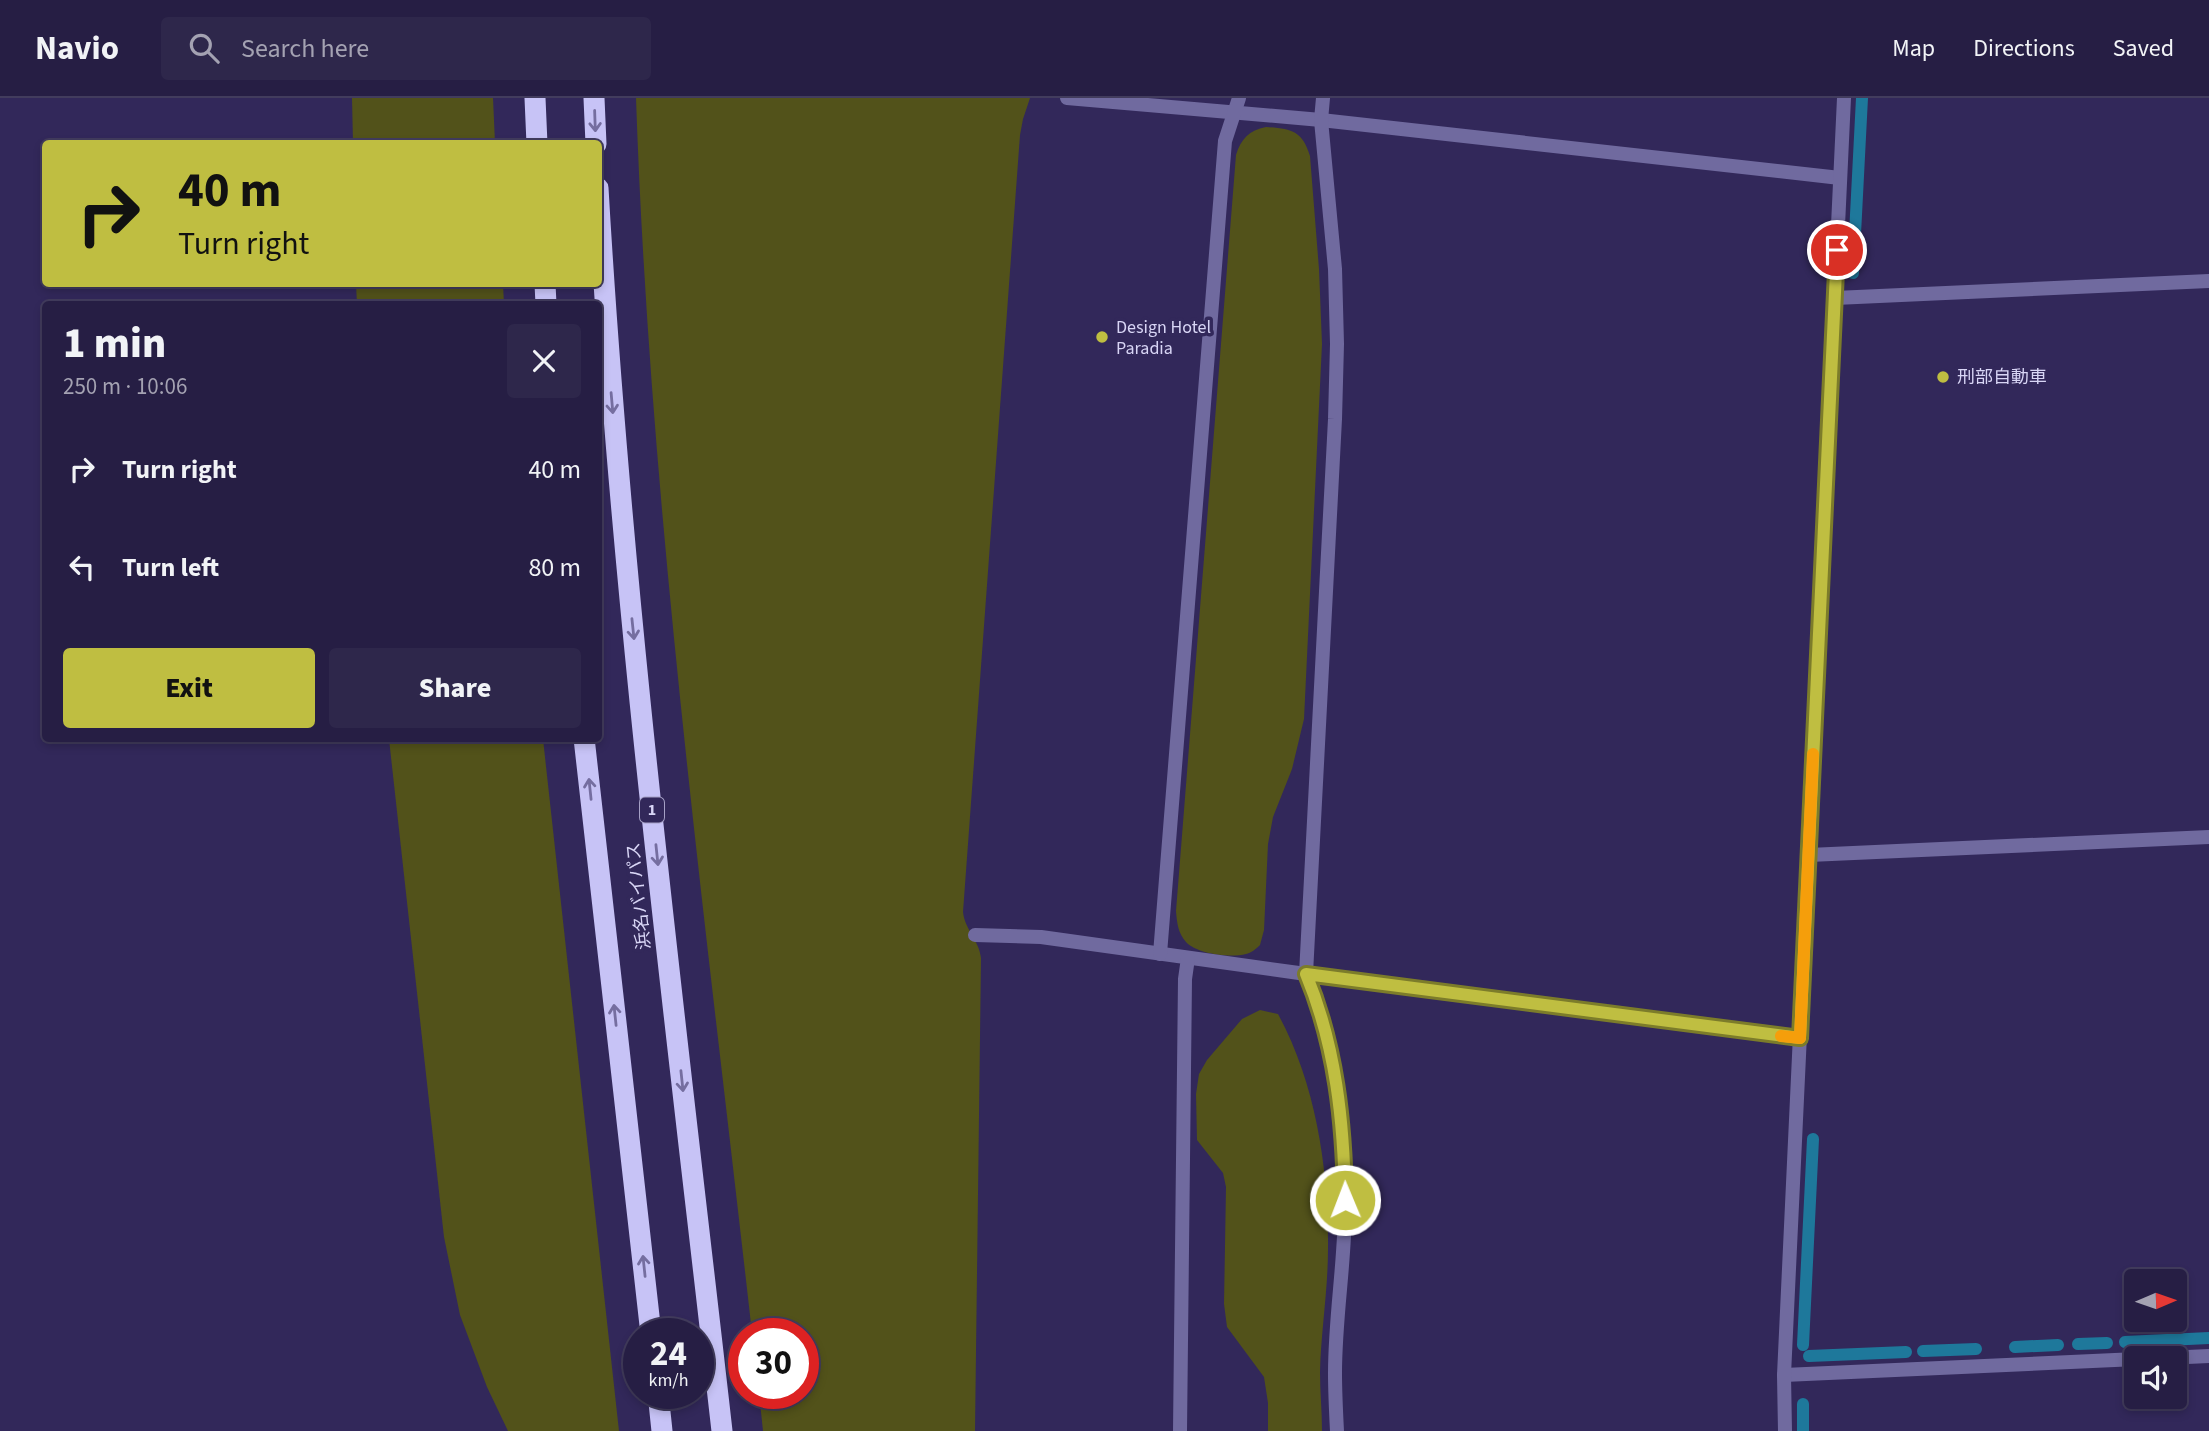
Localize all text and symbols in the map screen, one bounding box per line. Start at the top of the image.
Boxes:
search box [161,17,651,80]
text: Navio [35,25,119,72]
icon: search [185,29,223,67]
text: Search here [241,30,369,67]
text: Map [1892,31,1935,66]
text: Directions [1973,31,2075,66]
text: Saved [2113,31,2174,66]
one-way arrow [588,109,601,132]
text: 40 m [178,156,282,226]
icon: right [63,168,154,259]
pin [1807,220,1867,280]
text: Turn right [178,221,309,267]
icon: arrive [1818,231,1856,269]
text: 1 min [63,314,166,374]
place label: Design Hotel Paradia [1116,315,1211,361]
button: close [507,324,581,398]
marker: Design Hotel Paradia [1094,329,1110,345]
place label: 刑部自動車 [1957,365,2047,390]
marker: 刑部自動車 [1935,369,1951,385]
text: 250 m · 10:06 [63,370,187,403]
one-way arrow [606,391,619,413]
icon: right [63,450,101,488]
text: Turn right [122,451,237,488]
text: 40 m [528,451,581,488]
icon: left [63,548,101,586]
text: Turn left [122,549,219,586]
text: 80 m [528,549,581,586]
one-way arrow [626,617,639,640]
button: Exit [63,648,315,728]
button: Share [329,648,581,728]
one-way arrow [583,778,596,801]
road number: 1 [640,797,664,822]
street label: 浜名バイパス [621,841,657,951]
one-way arrow [650,843,663,866]
one-way arrow [609,1004,622,1027]
one-way arrow [676,1070,689,1092]
position arrow [1308,1163,1382,1237]
one-way arrow [637,1255,650,1278]
north arrow [2124,1269,2188,1332]
map controls [2124,1269,2187,1409]
speed limit sign: 30 [728,1318,819,1409]
text: 24 [650,1329,687,1379]
button: sound [2124,1346,2187,1409]
text: km/h [649,1368,688,1393]

